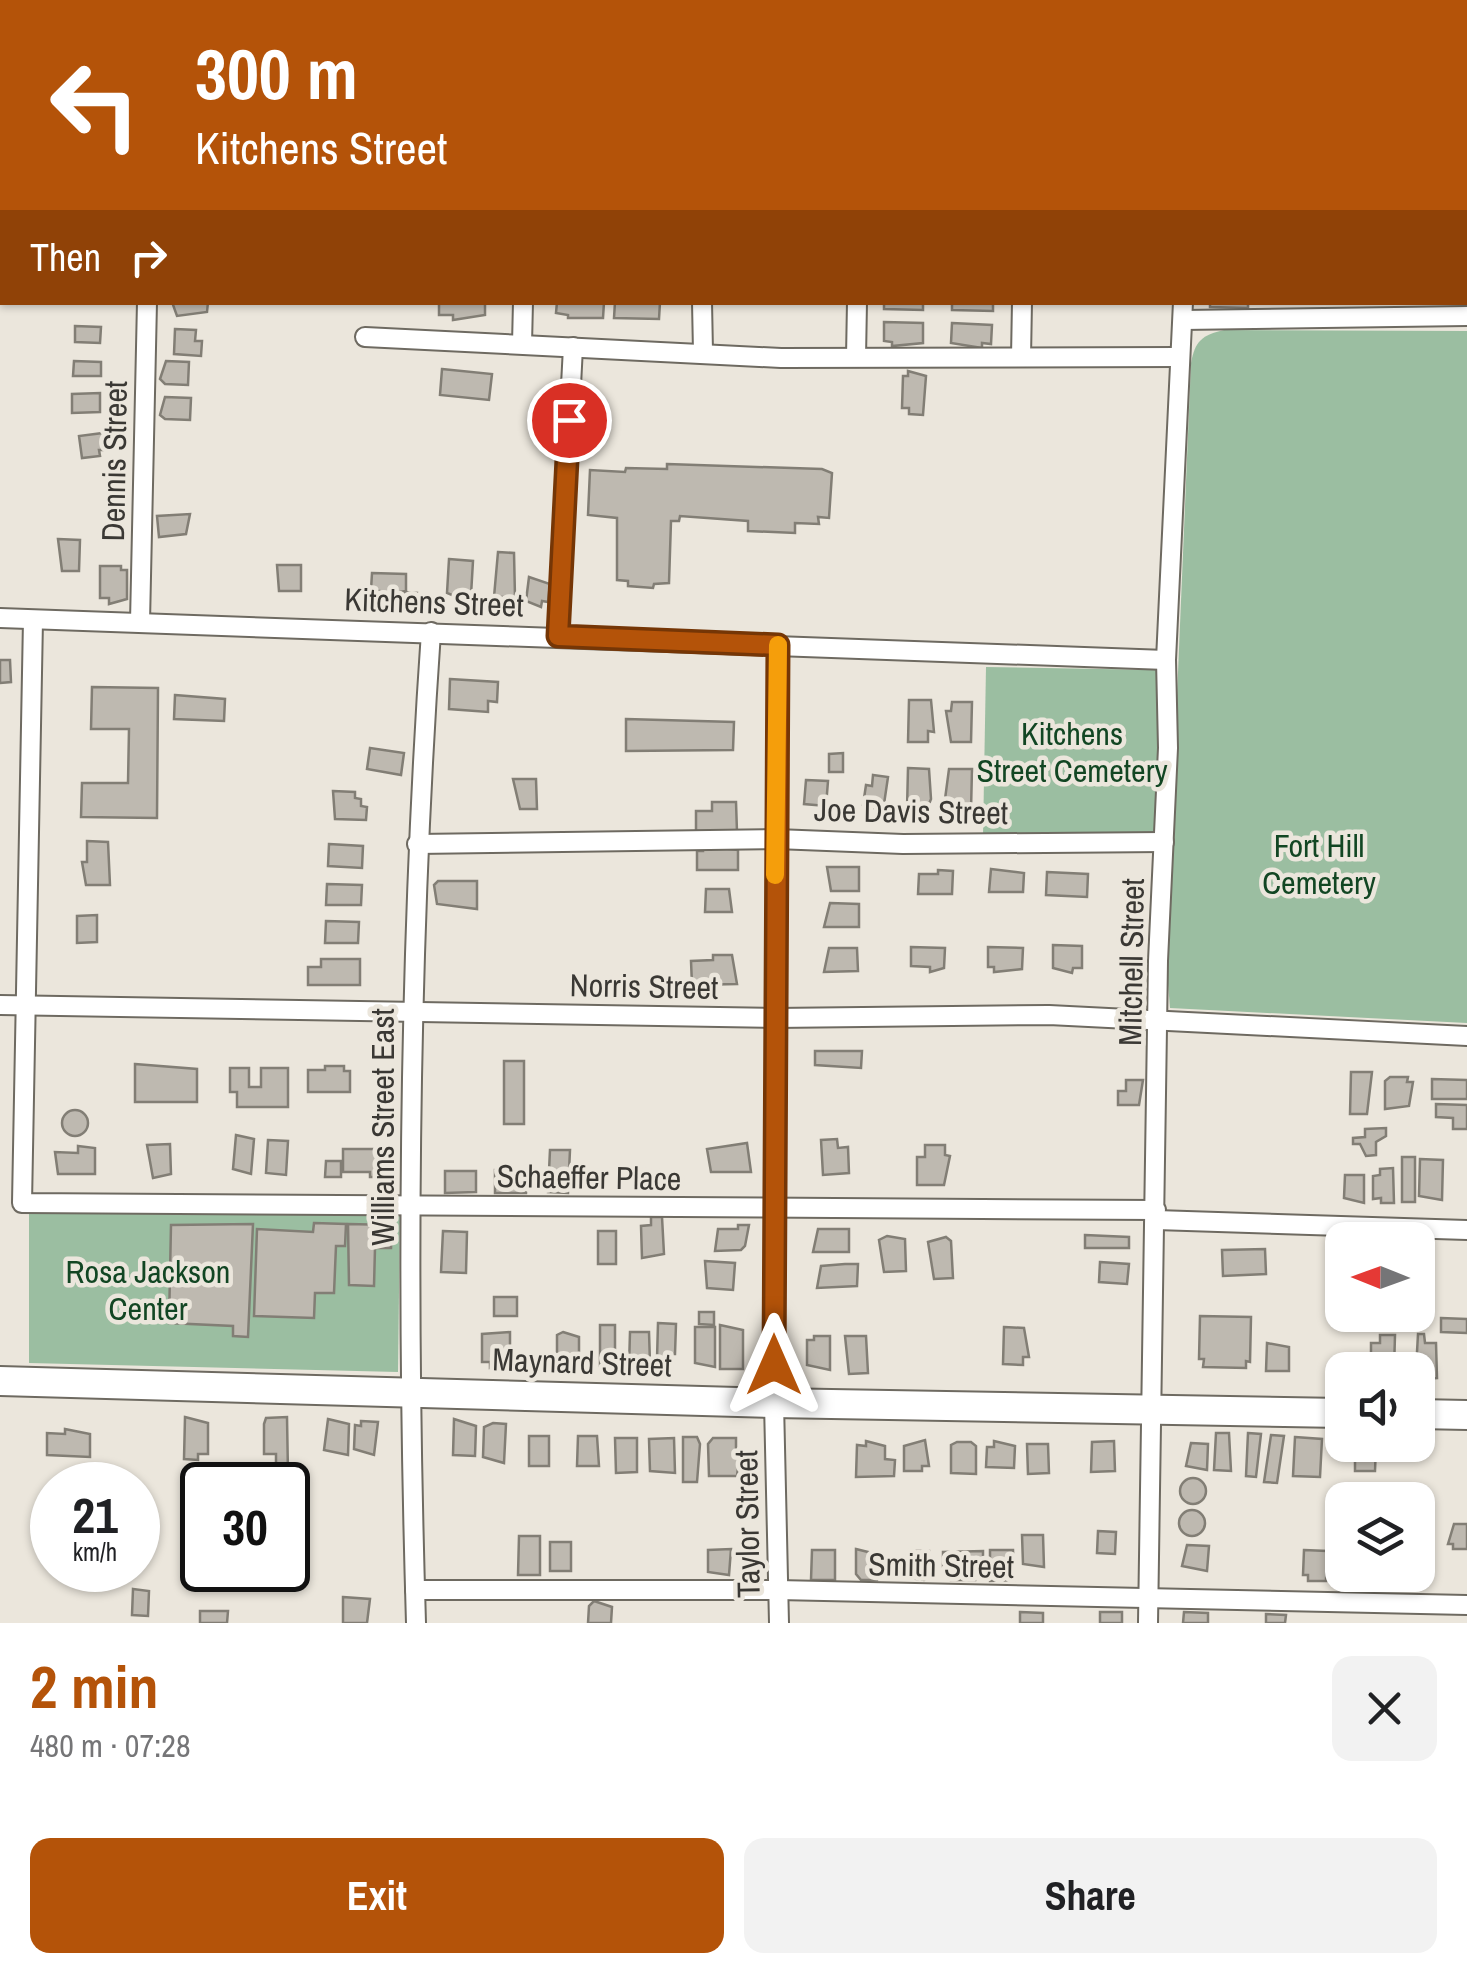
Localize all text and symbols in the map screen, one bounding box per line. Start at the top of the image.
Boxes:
text: 300 m [195,27,358,121]
icon: left [30,40,160,170]
text: Kitchens Street [195,117,447,178]
icon: right [121,230,176,285]
text: Then [30,232,101,283]
pin [527,378,612,463]
street label: Dennis Street [91,380,137,542]
icon: arrive [542,393,597,448]
street label: Kitchens Street [344,577,524,627]
park label: Kitchens Street Cemetery [976,712,1168,792]
street label: Joe Davis Street [814,788,1008,834]
park label: Fort Hill Cemetery [1262,824,1376,904]
street label: Mitchell Street [1108,878,1154,1046]
street label: Norris Street [569,963,719,1009]
street label: Williams Street East [361,1008,404,1246]
street label: Schaeffer Place [496,1154,682,1200]
north arrow [1325,1222,1435,1332]
map controls [1325,1222,1435,1592]
park label: Rosa Jackson Center [66,1250,230,1330]
position arrow [722,1313,826,1417]
street label: Maynard Street [492,1337,672,1387]
button: sound [1325,1352,1435,1462]
street label: Taylor Street [724,1450,770,1598]
speed limit sign: 30 [180,1462,310,1592]
text: 21 [72,1481,118,1549]
button: layers [1325,1482,1435,1592]
text: km/h [73,1535,117,1569]
street label: Smith Street [868,1542,1014,1588]
text: 2 min [30,1646,159,1727]
button: close [1332,1656,1437,1761]
text: 480 m · 07:28 [30,1724,190,1767]
button: Exit [30,1838,724,1953]
button: Share [744,1838,1437,1953]

